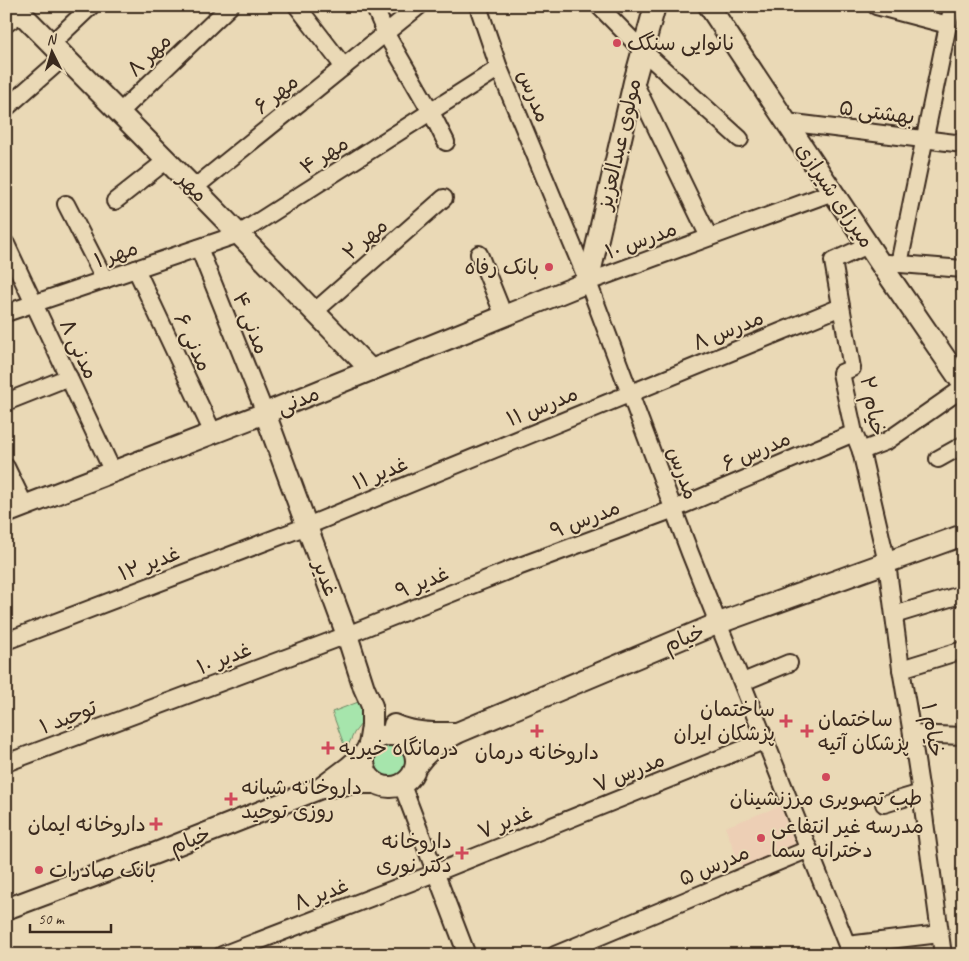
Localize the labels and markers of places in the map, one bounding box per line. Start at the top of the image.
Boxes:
place label: نانوایی سنگک [627,30,735,57]
marker: نانوایی سنگک [611,37,623,49]
place label: بانک رفاه [465,254,539,280]
marker: بانک رفاه [543,261,555,273]
place label: ساختمان پزشکان ایران [673,696,775,746]
place label: ساختمان پزشکان آتیه [818,706,910,756]
marker: ساختمان پزشکان ایران [779,714,793,728]
marker: ساختمان پزشکان آتیه [800,724,814,738]
marker: داروخانه درمان [531,725,543,737]
place label: درمانگاه خیریه [339,735,459,761]
place label: داروخانه درمان [475,739,599,766]
marker: درمانگاه خیریه [321,741,335,755]
marker: طب تصویری مرزنشینان [820,771,832,783]
place label: داروخانه شبانه روزی توحید [241,774,362,824]
place label: طب تصویری مرزنشینان [730,785,922,811]
marker: داروخانه شبانه روزی توحید [225,793,237,805]
place label: داروخانه ایمان [27,811,146,838]
place label: مدرسه غیر انتفاعی دخترانه سما [771,813,924,863]
marker: داروخانه ایمان [150,818,162,830]
place label: داروخانه دکتر نوری [376,828,452,878]
marker: مدرسه غیر انتفاعی دخترانه سما [755,832,767,844]
marker: داروخانه دکتر نوری [456,847,468,859]
place label: بانک صادرات [49,857,156,883]
marker: بانک صادرات [33,864,45,876]

